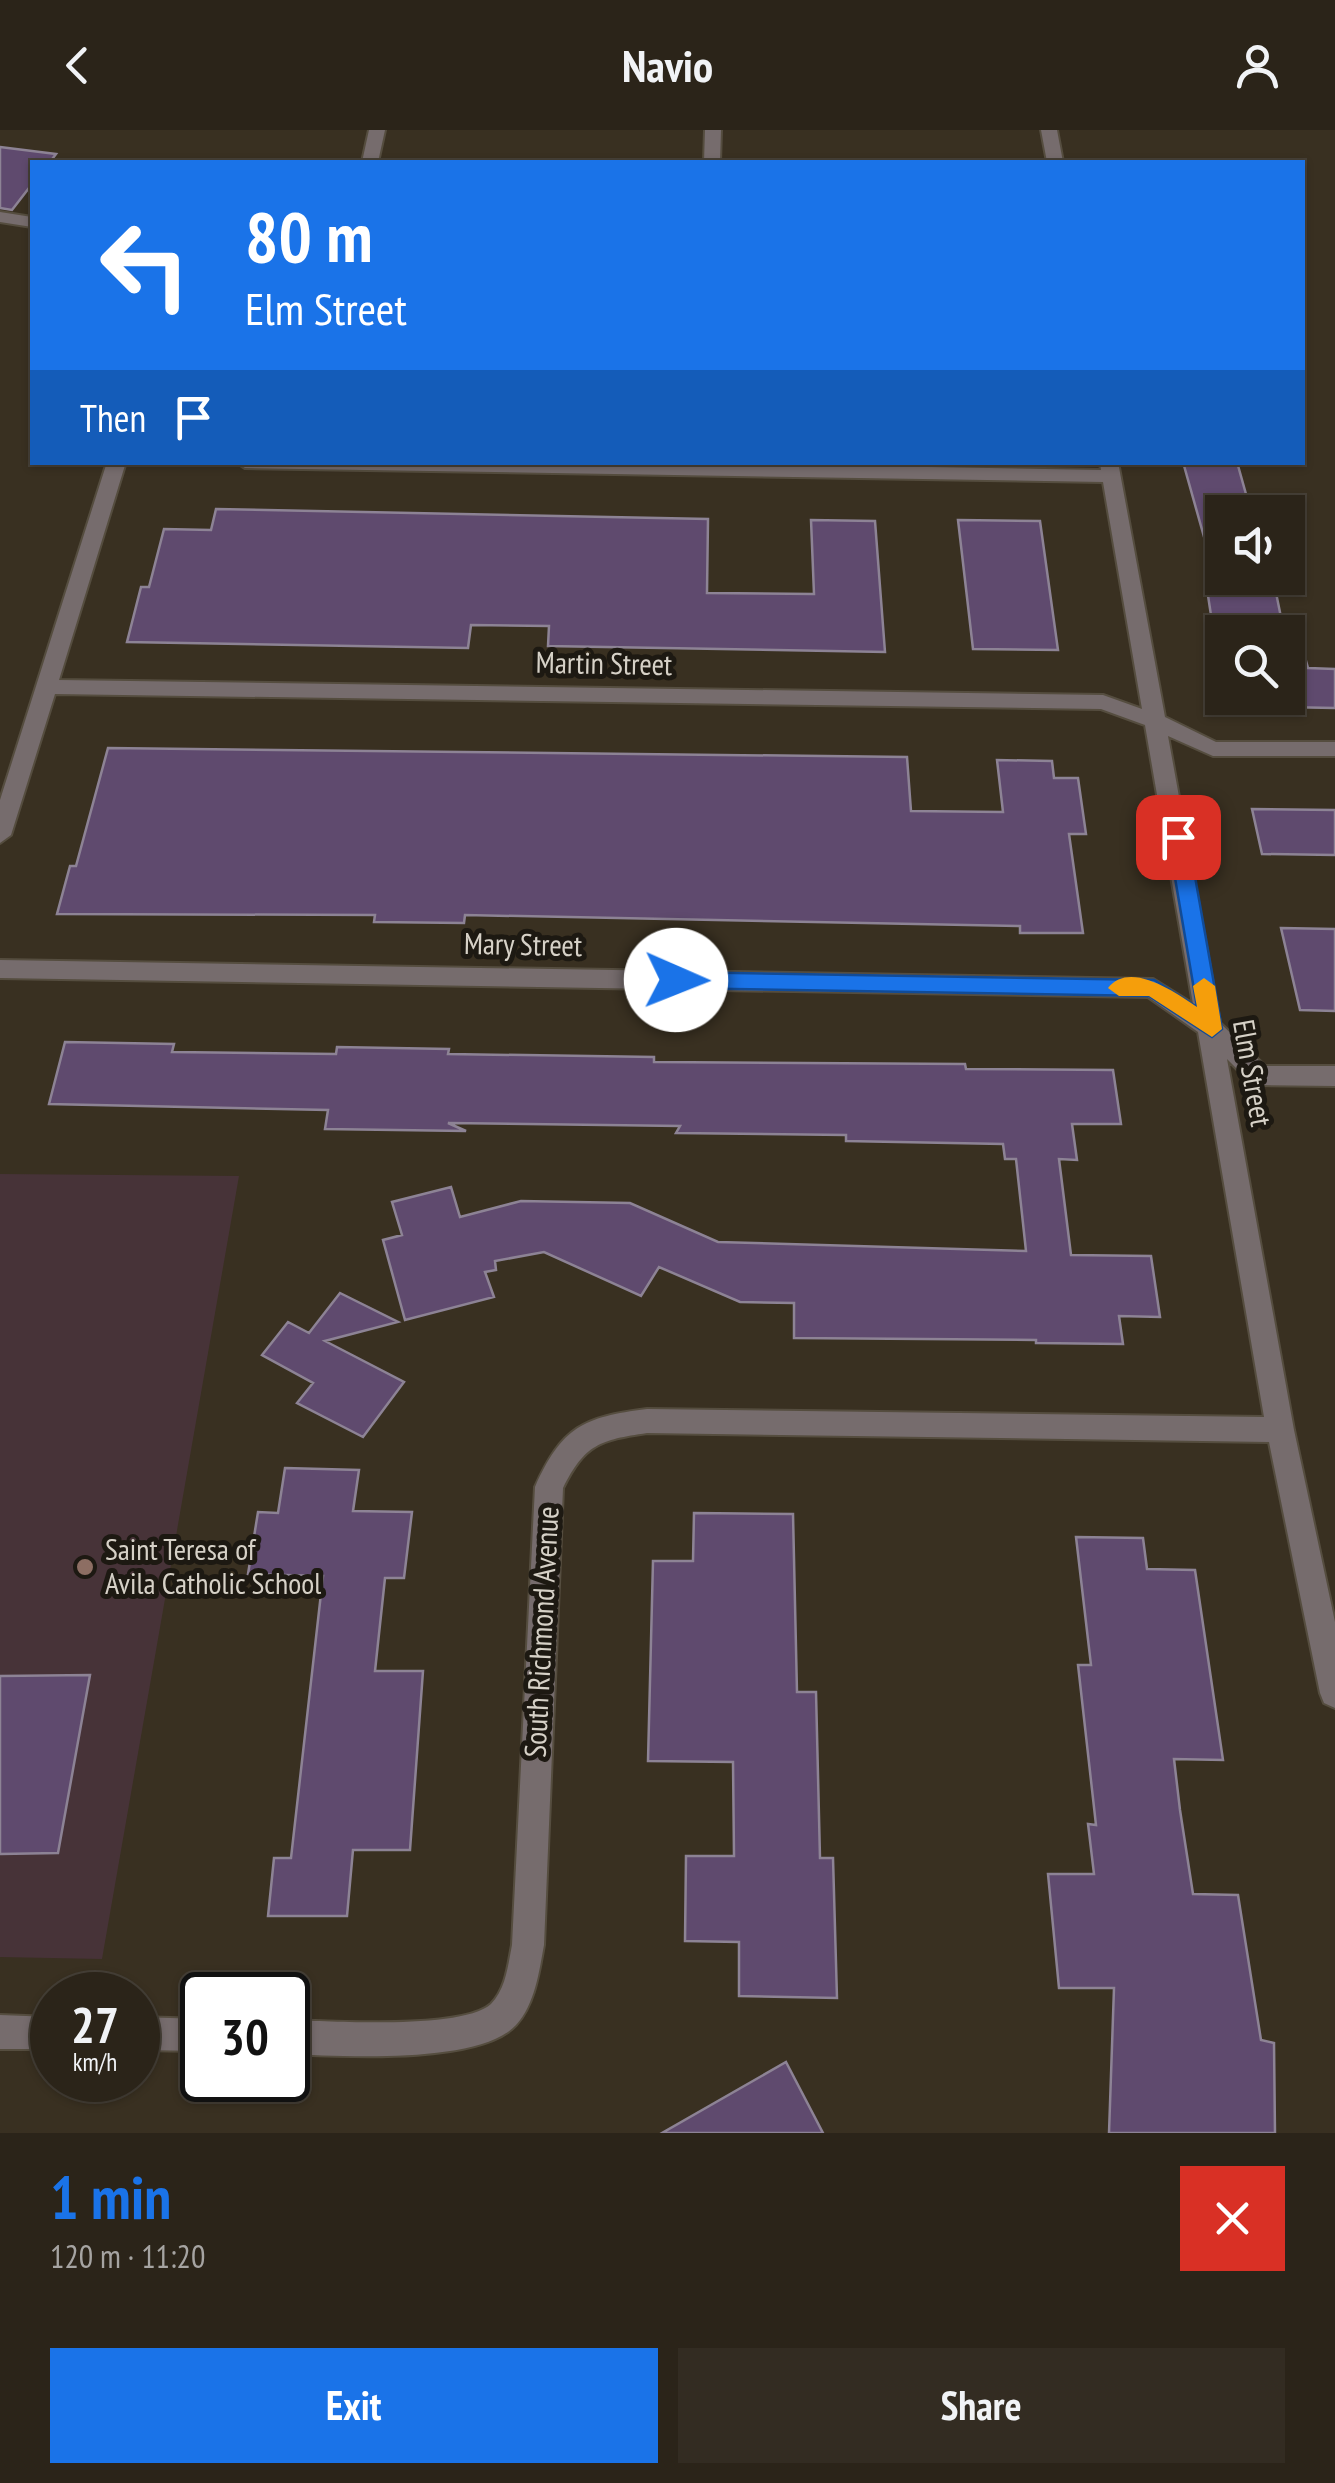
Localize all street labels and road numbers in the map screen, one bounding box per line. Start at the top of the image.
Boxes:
street label: Martin Street [535,642,673,683]
street label: Mary Street [464,923,583,964]
street label: Elm Street [1225,1016,1282,1130]
street label: South Richmond Avenue [514,1505,567,1759]

